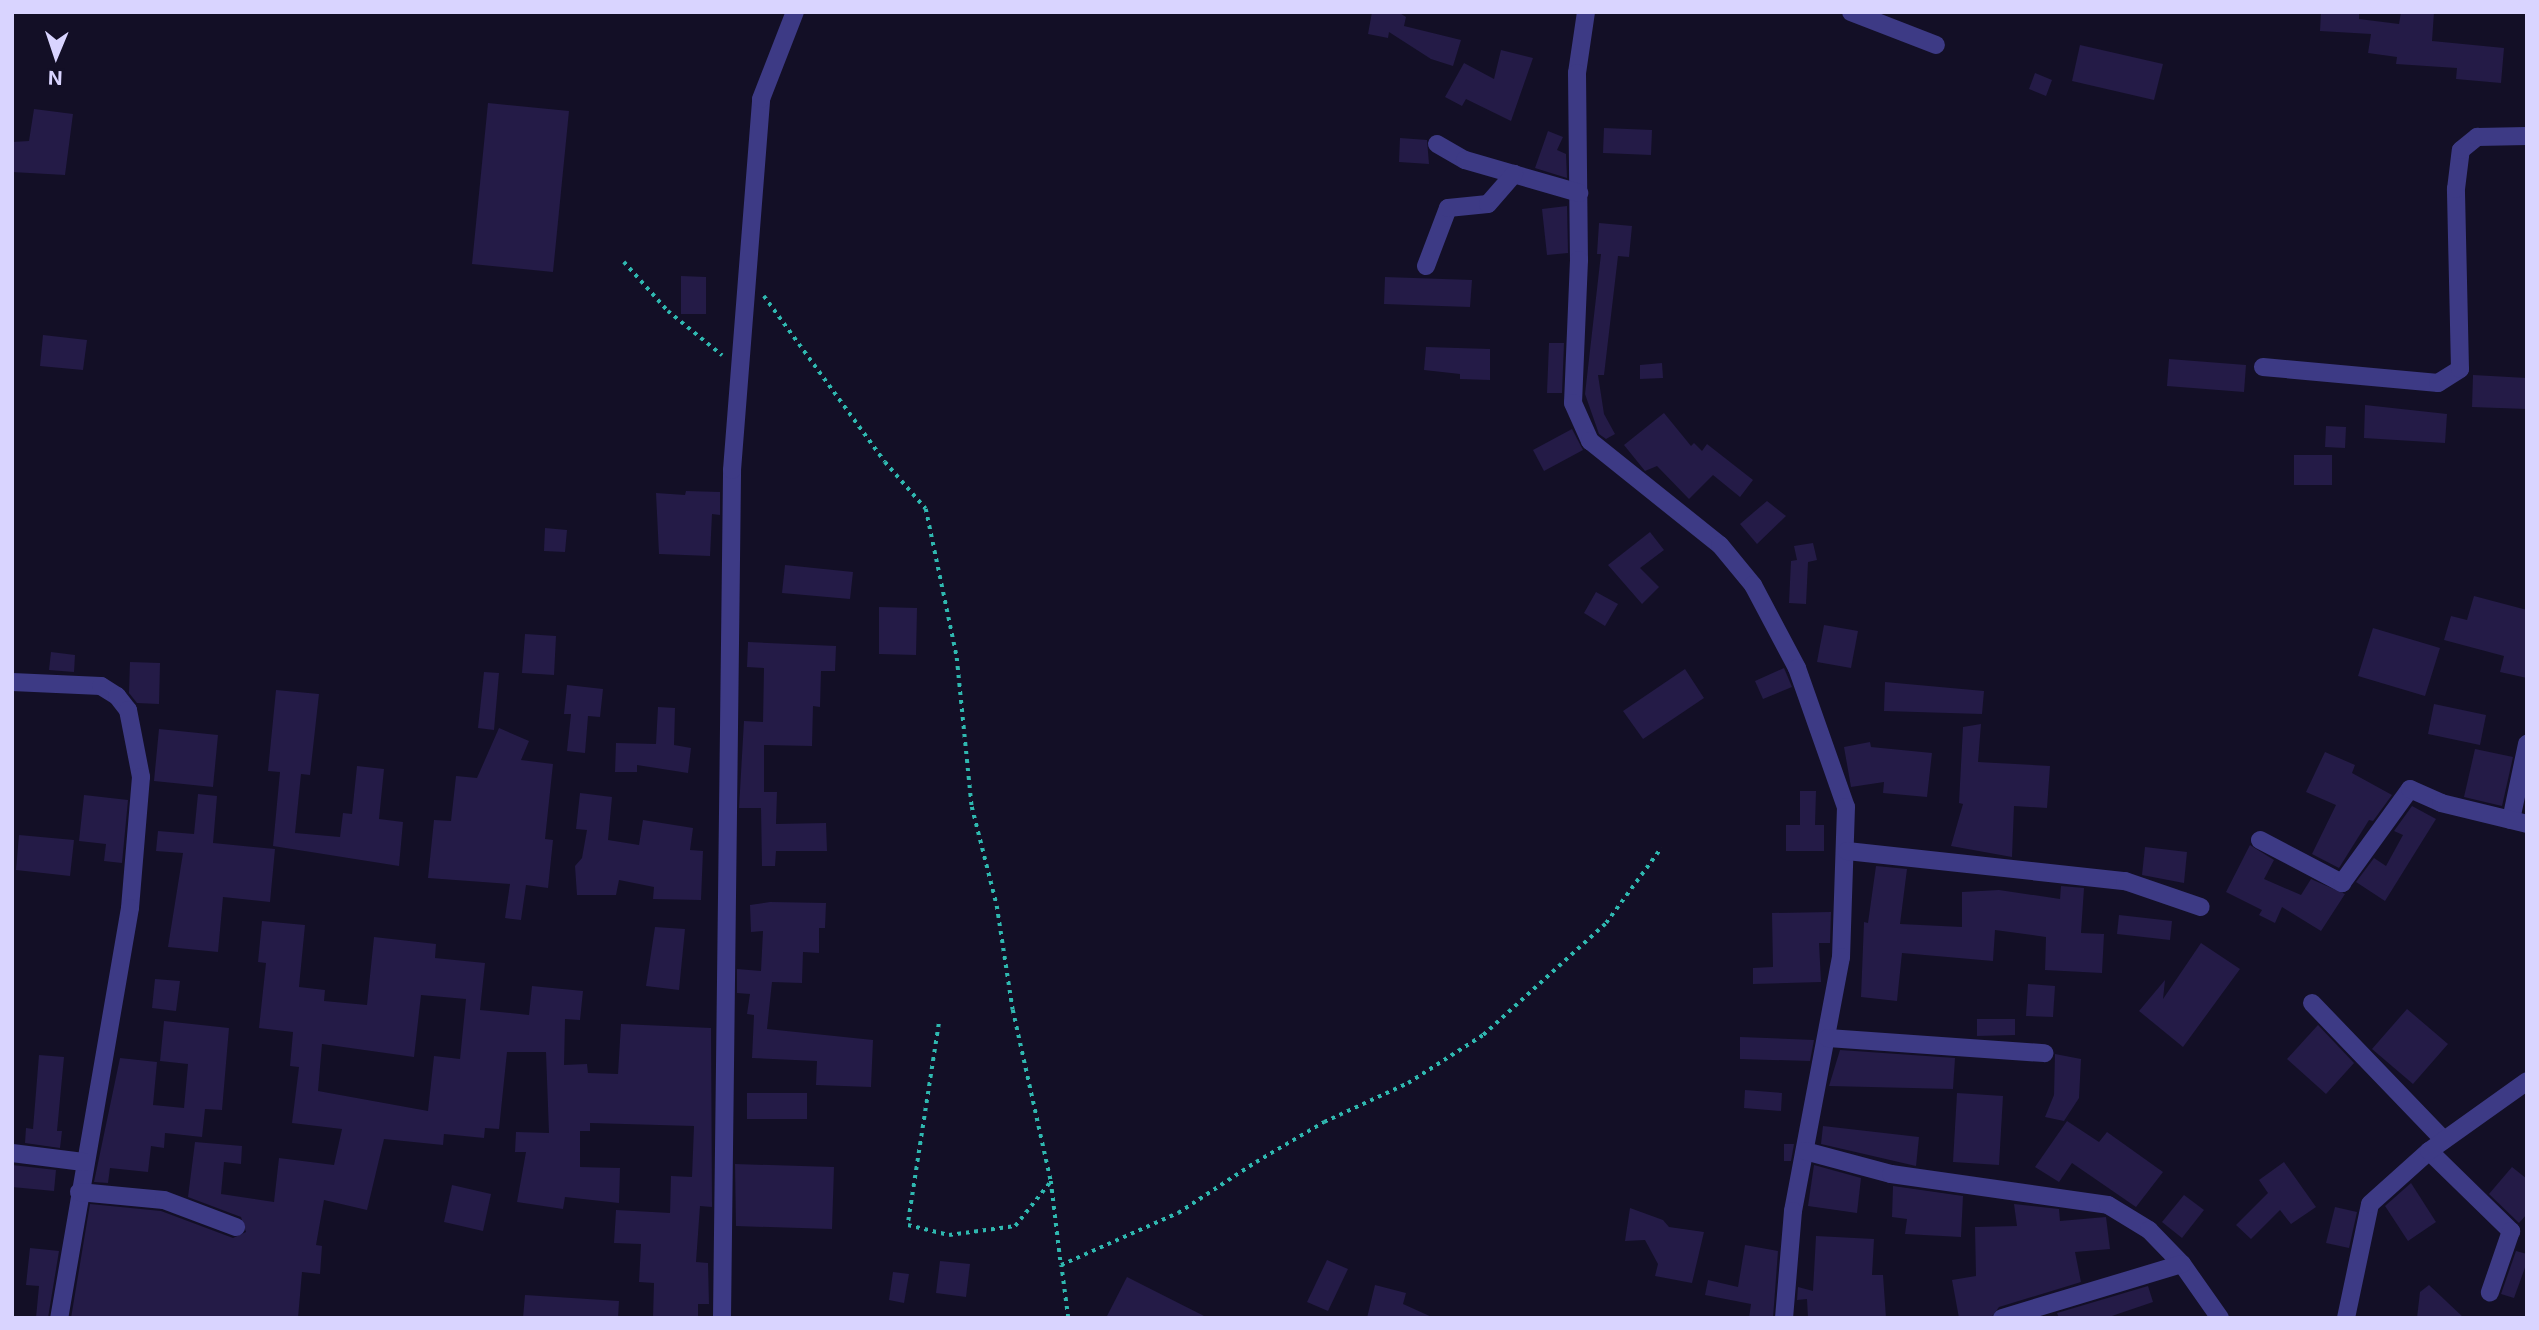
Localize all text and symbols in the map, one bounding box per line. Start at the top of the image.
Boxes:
north arrow [21,21,91,91]
text: N [48,66,63,89]

